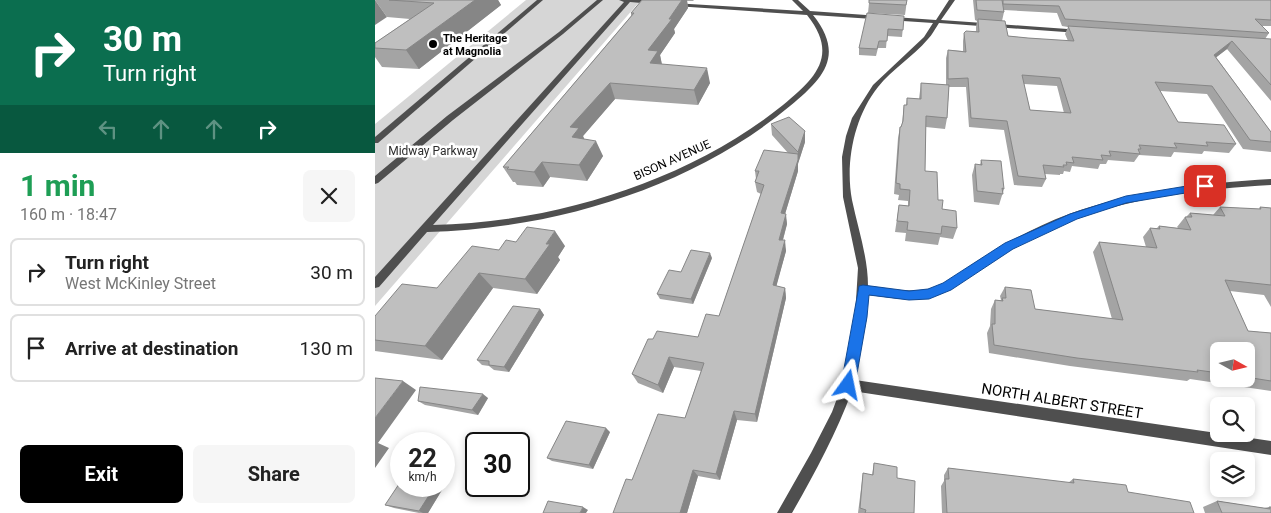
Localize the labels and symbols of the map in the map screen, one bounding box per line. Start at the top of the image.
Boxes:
place label: The Heritage at Magnolia [443,32,507,58]
marker: The Heritage at Magnolia [427,38,439,50]
street label: BISON AVENUE [631,137,713,183]
park label: Midway Parkway [388,144,478,158]
pin [1184,165,1226,207]
north arrow [1210,342,1255,388]
position arrow [821,358,873,410]
street label: NORTH ALBERT STREET [980,379,1144,423]
speed limit sign: 30 [465,432,530,497]

